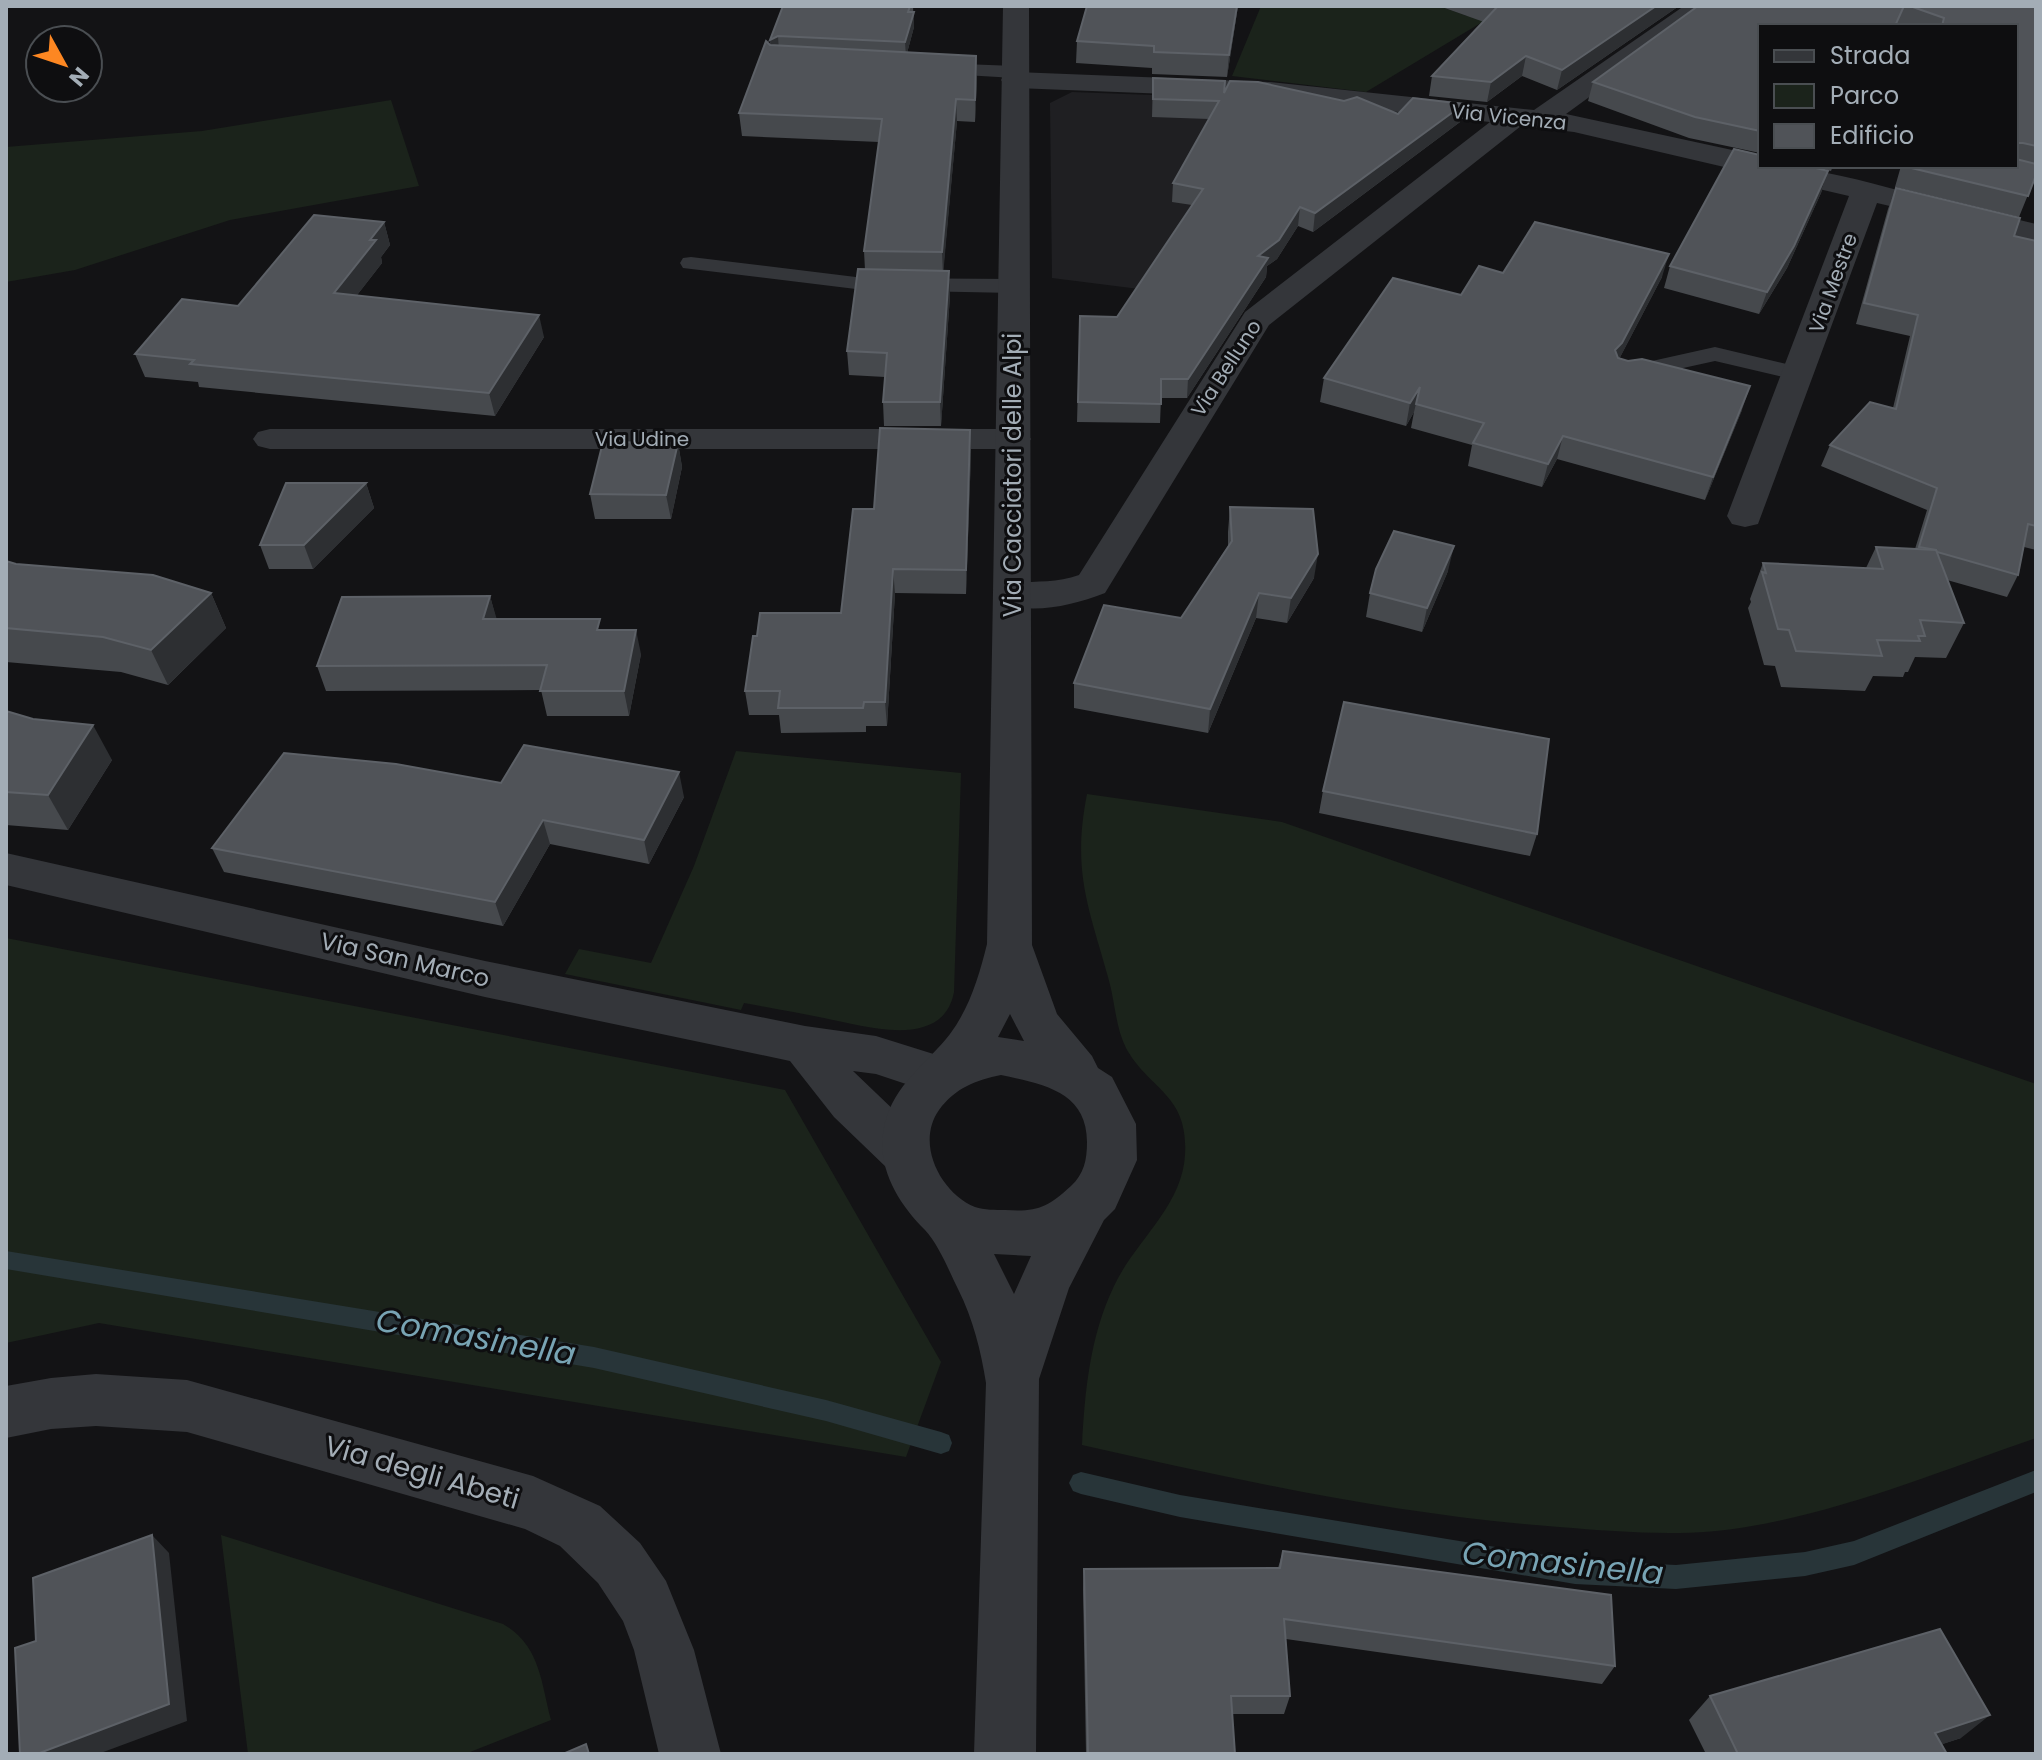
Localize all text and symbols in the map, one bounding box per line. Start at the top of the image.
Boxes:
north arrow [24,24,104,104]
legend [1758,24,2018,168]
text: Strada [1830,39,1910,72]
text: N [62,60,96,93]
text: Parco [1830,79,1899,112]
street label: Via Vicenza [1450,97,1568,137]
text: Edificio [1830,119,1914,152]
street label: Via Mestre [1802,229,1864,337]
street label: Via Belluno [1184,314,1268,422]
street label: Via Cacciatori delle Alpi [996,333,1029,617]
street label: Via Udine [595,425,689,453]
street label: Via San Marco [317,924,493,995]
water label: Comasinella [373,1297,579,1376]
street label: Via degli Abeti [320,1426,524,1519]
water label: Comasinella [1460,1530,1666,1595]

